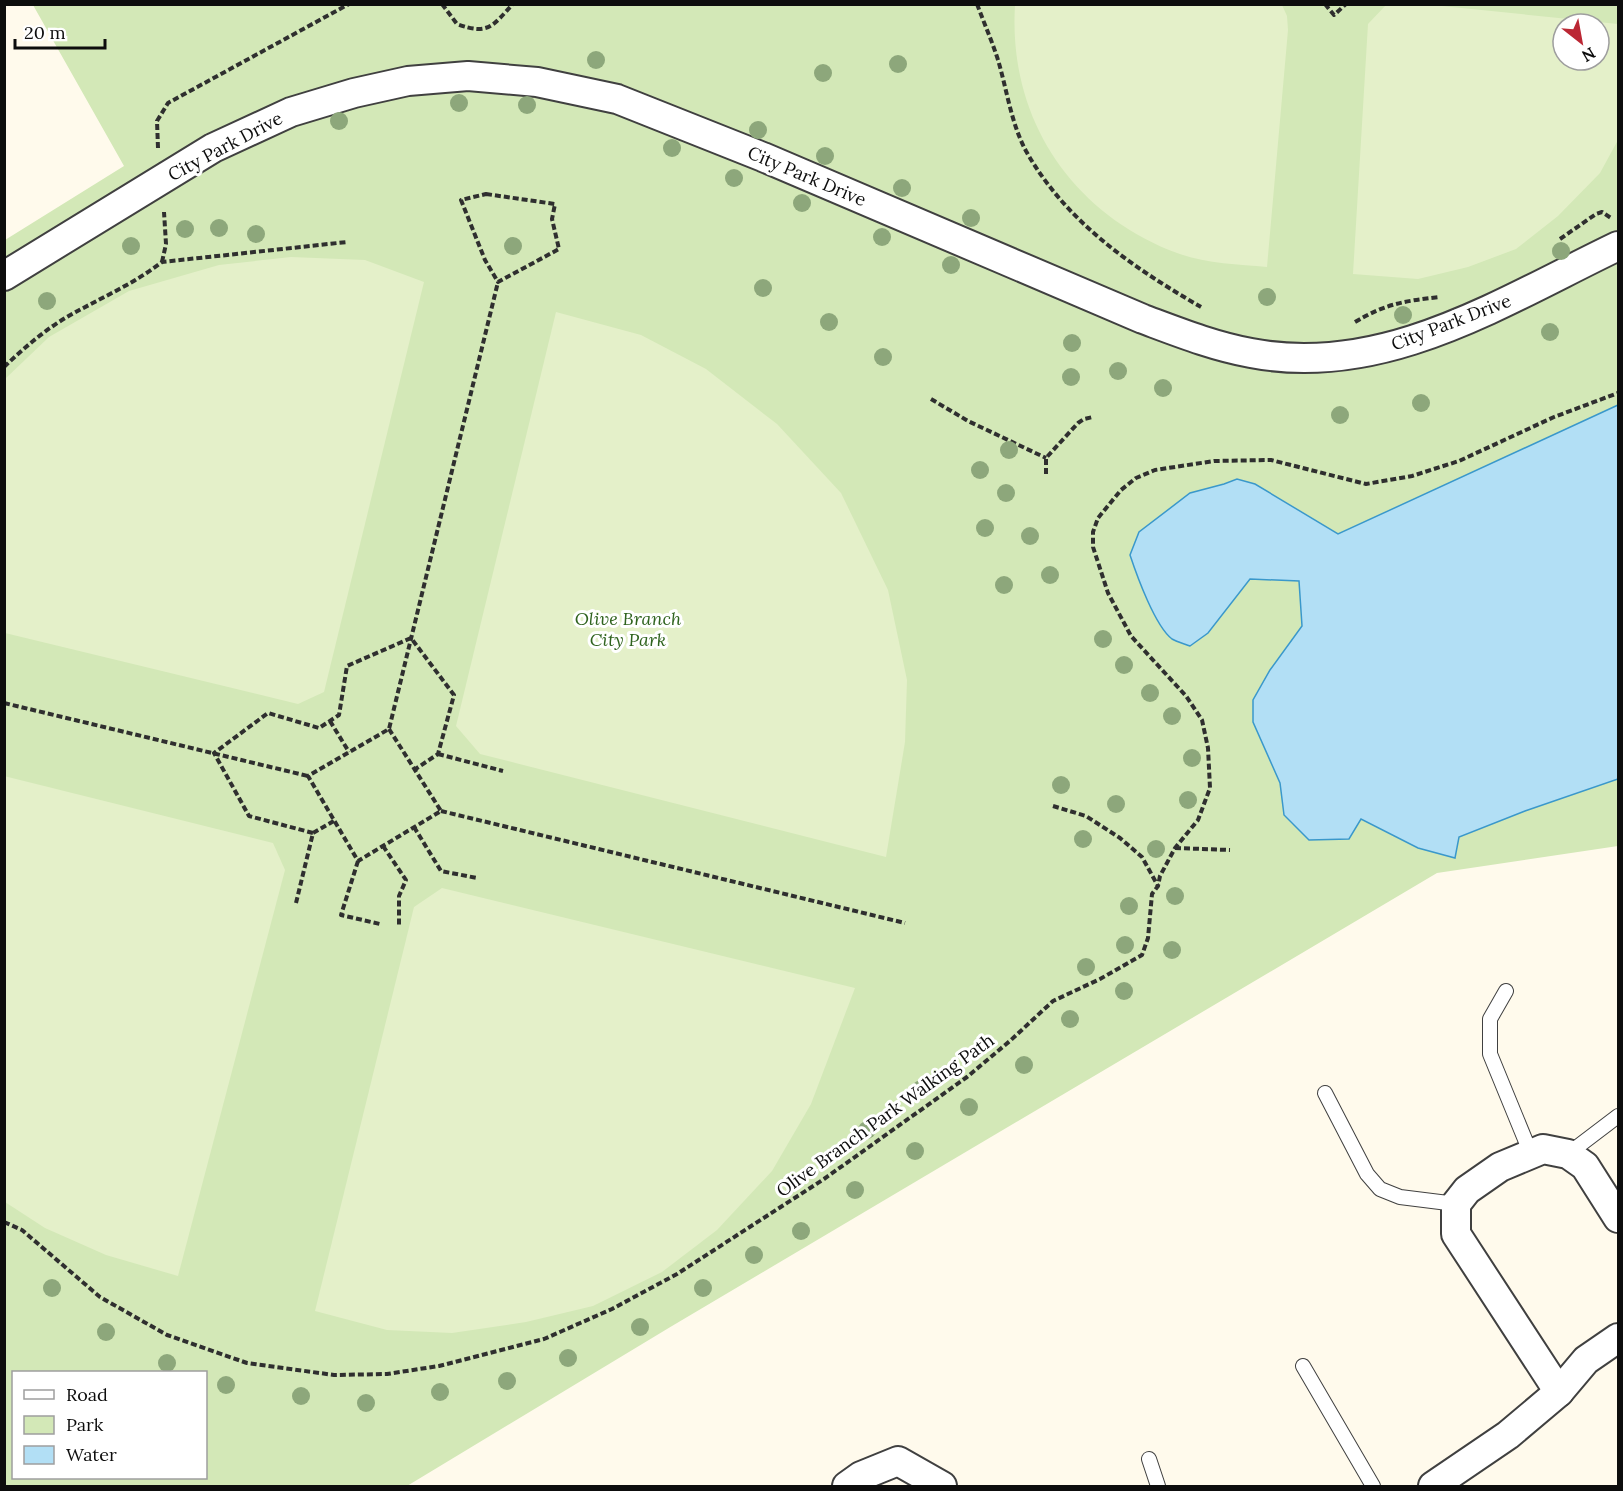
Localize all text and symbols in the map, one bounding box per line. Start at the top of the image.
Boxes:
scale bar [15,12,105,50]
north arrow [1551,12,1611,72]
text: 20 m [24,21,66,44]
text: N [1578,43,1599,67]
street label: City Park Drive [164,106,286,186]
street label: City Park Drive [744,141,870,211]
street label: City Park Drive [1388,289,1514,355]
park label: Olive Branch City Park [575,607,682,651]
street label: Olive Branch Park Walking Path [772,1028,998,1202]
legend [12,1371,207,1479]
text: Road [66,1383,108,1406]
text: Park [66,1413,104,1436]
text: Water [66,1443,117,1466]

